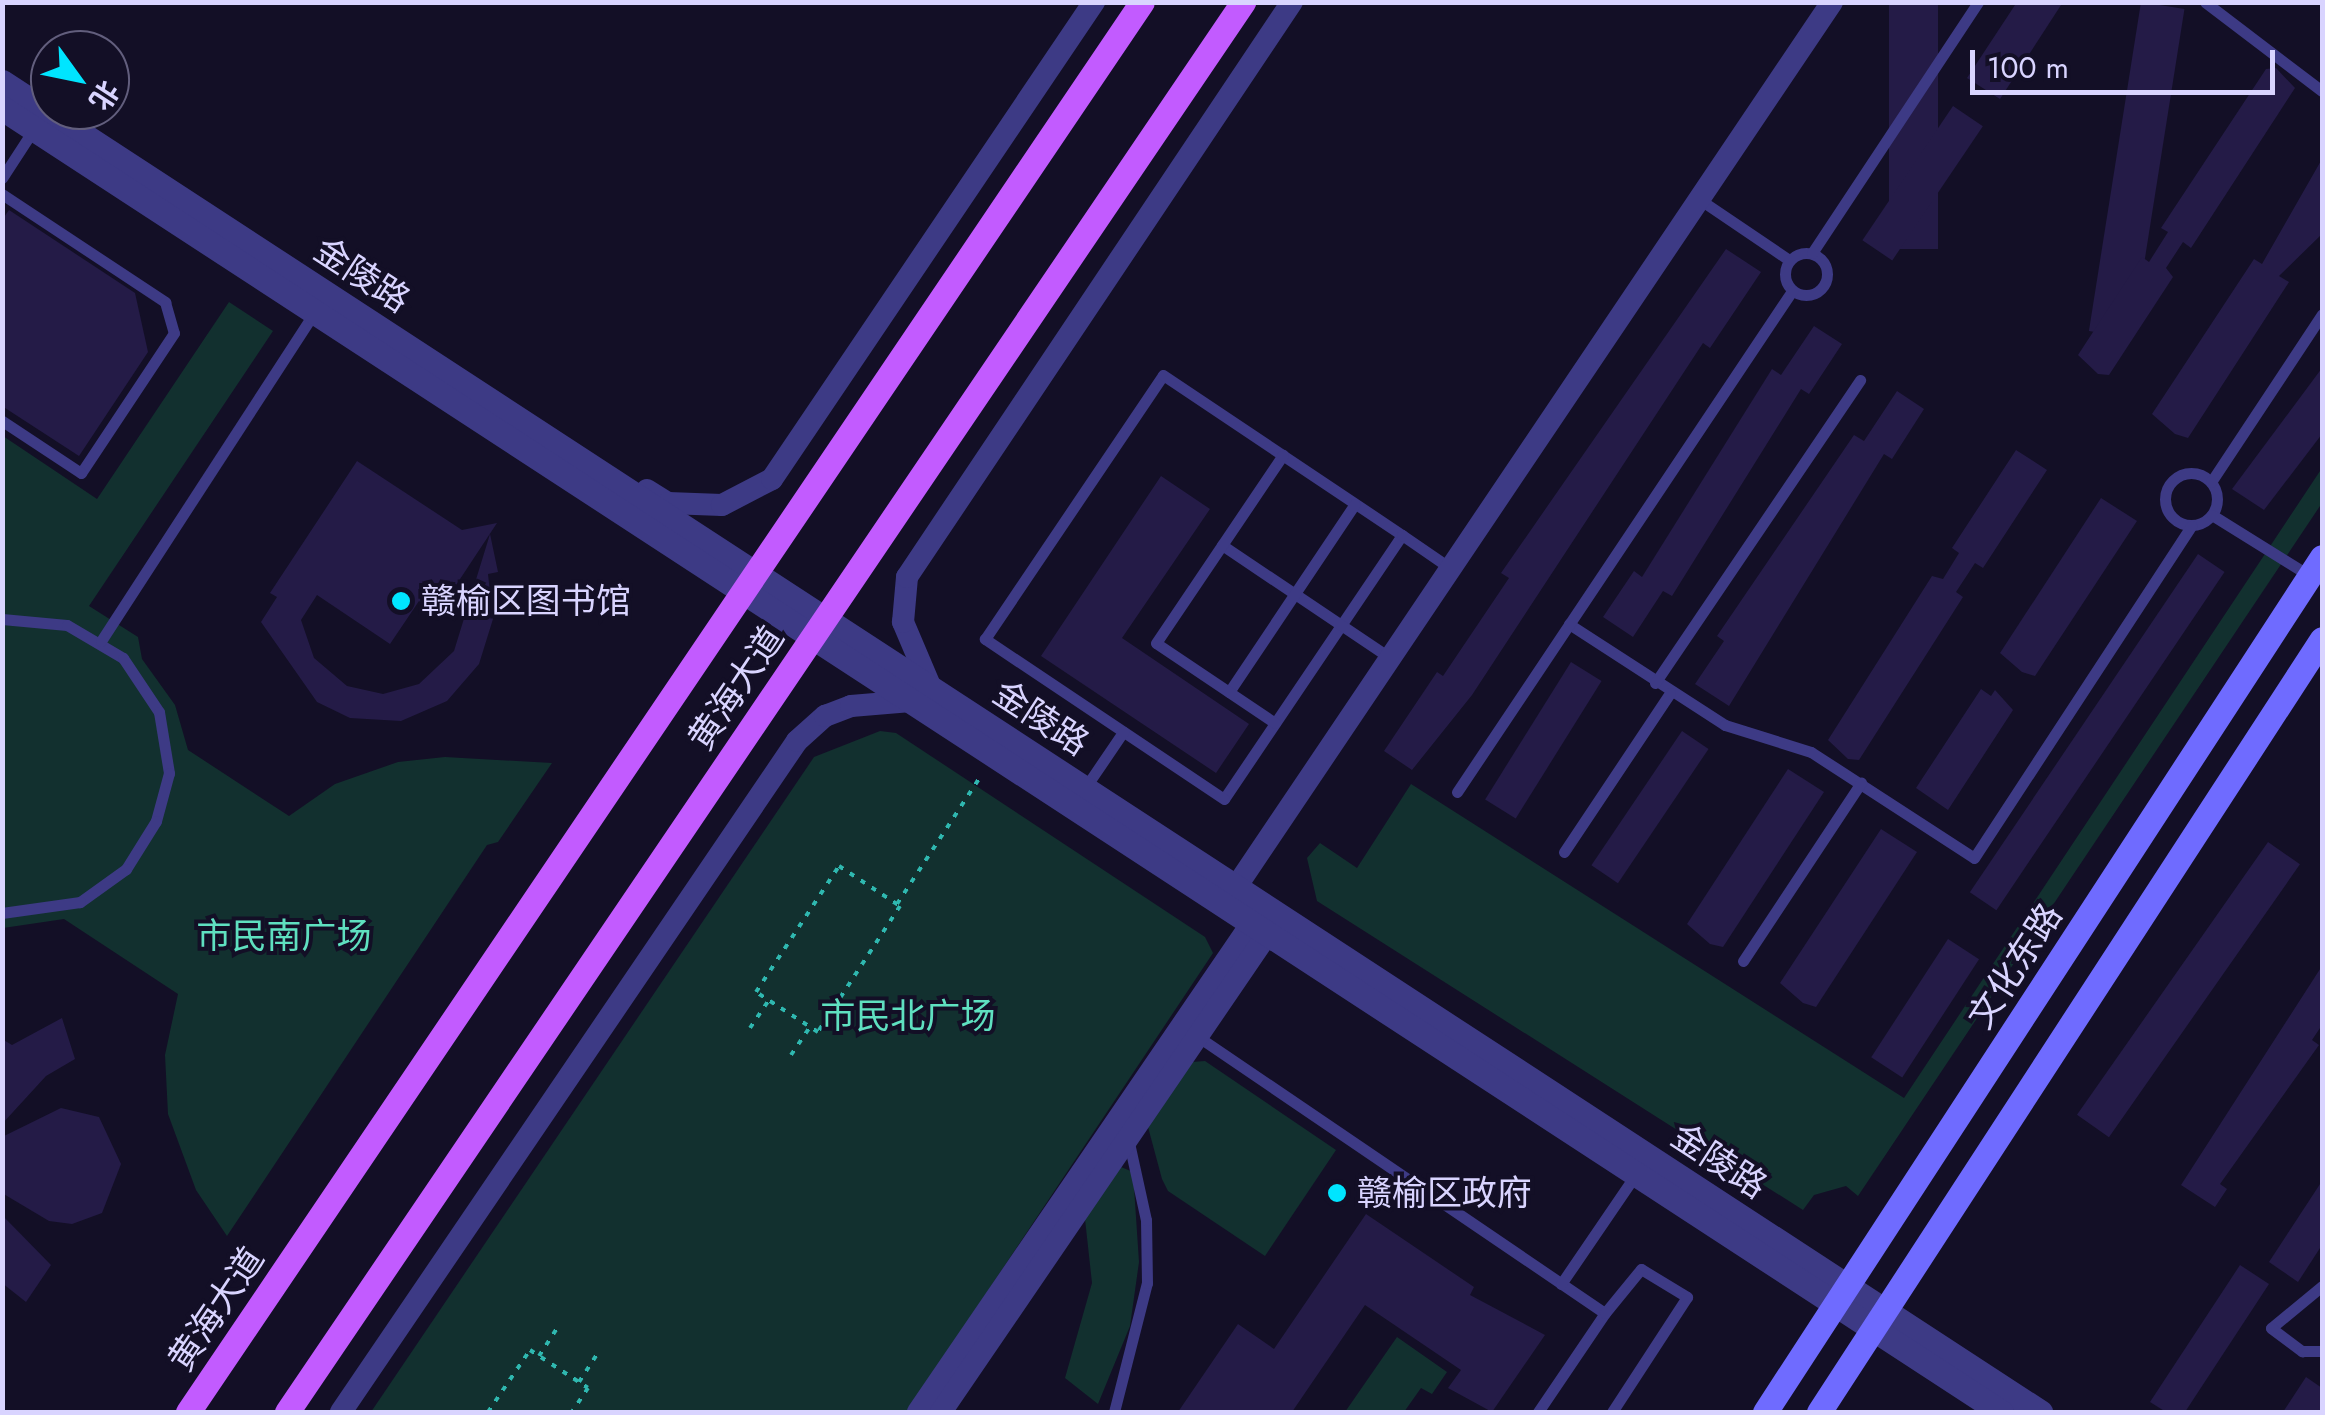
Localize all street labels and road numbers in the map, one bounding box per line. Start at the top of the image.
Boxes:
street label: 金陵路 [307,229,417,321]
street label: 黄海大道 [679,618,793,758]
street label: 金陵路 [986,672,1096,764]
street label: 文化东路 [1959,896,2071,1036]
street label: 金陵路 [1664,1115,1774,1207]
street label: 黄海大道 [159,1239,273,1379]

